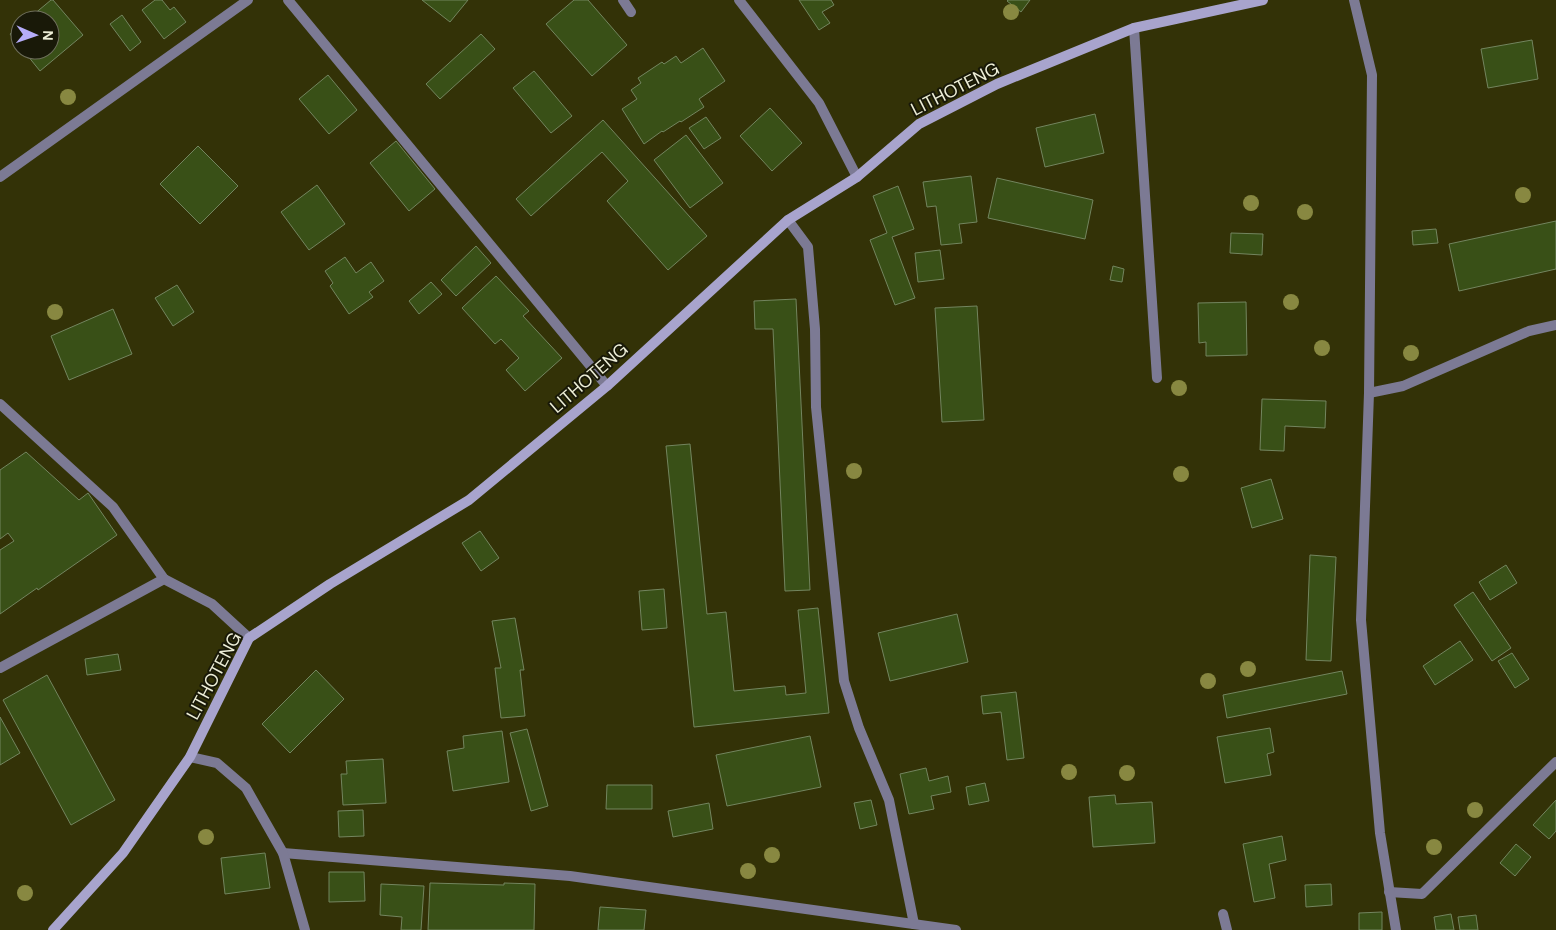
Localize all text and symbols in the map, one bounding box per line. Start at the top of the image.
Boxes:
north arrow [10,10,60,60]
text: N [39,30,57,41]
street label: LITHOTENG [907,57,1003,121]
street label: LITHOTENG [545,338,633,418]
street label: LITHOTENG [181,628,247,724]

